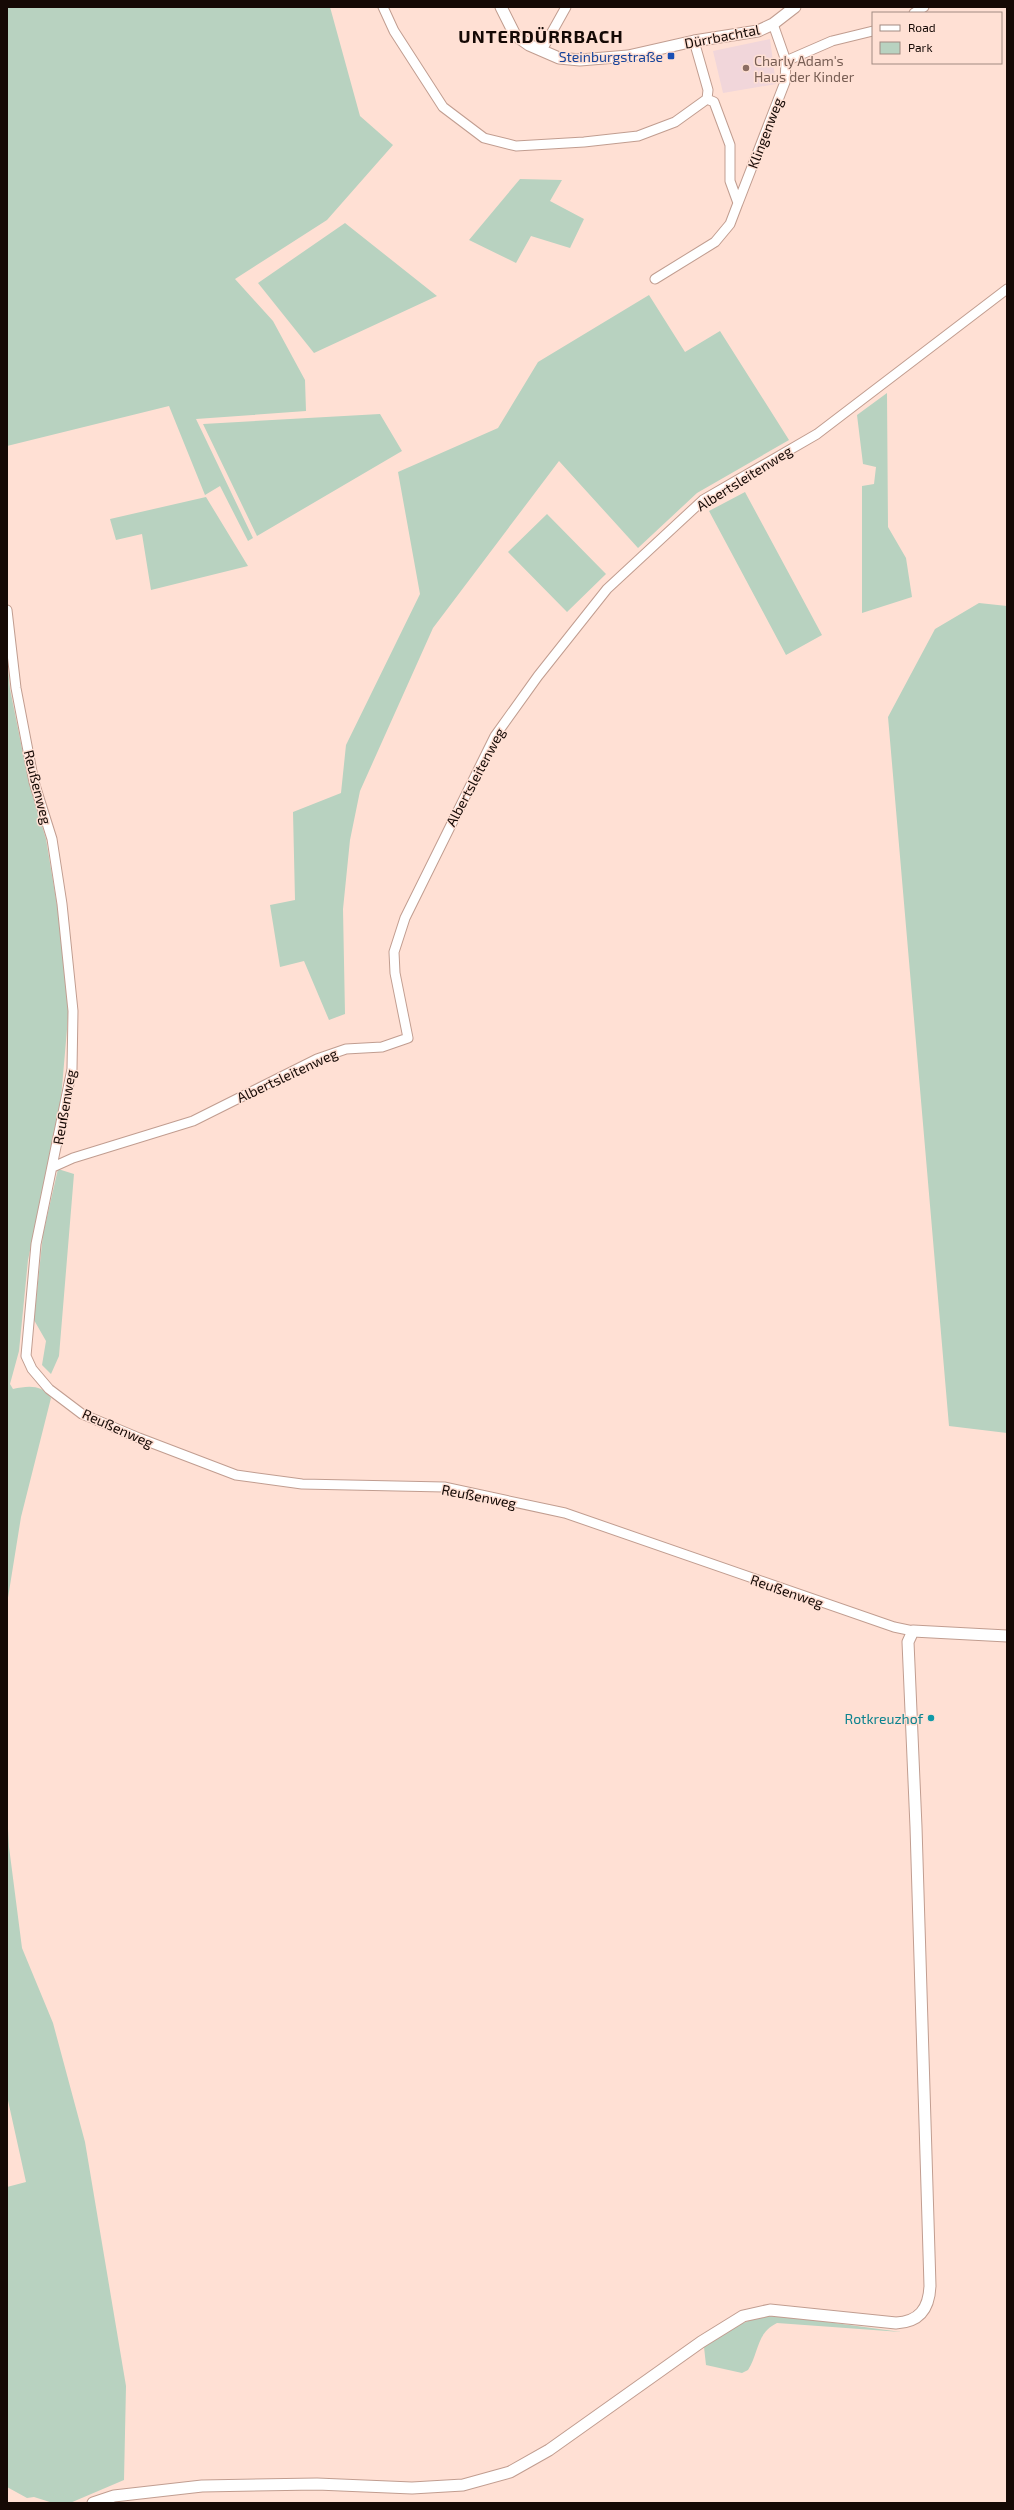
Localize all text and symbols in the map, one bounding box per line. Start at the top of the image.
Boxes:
legend [872,12,1002,64]
street label: Dürrbachtal [683,20,762,52]
text: Road [908,20,936,34]
district label: UNTERDÜRRBACH [458,25,624,47]
text: Park [908,40,933,54]
place label: Steinburgstraße [559,48,663,65]
marker: Steinburgstraße [666,51,676,61]
place label: Charly Adam's Haus der Kinder [754,52,855,85]
marker: Charly Adam's Haus der Kinder [741,63,751,73]
street label: Klingenweg [744,95,786,171]
street label: Albertsleitenweg [693,442,795,514]
street label: Albertsleitenweg [442,725,508,829]
street label: Reußenweg [21,748,55,826]
street label: Albertsleitenweg [234,1044,340,1106]
street label: Reußenweg [49,1068,79,1146]
street label: Reußenweg [80,1405,156,1451]
street label: Reußenweg [440,1480,518,1512]
street label: Reußenweg [748,1571,826,1611]
place label: Rotkreuzhof [845,1710,924,1727]
marker: Rotkreuzhof [926,1713,936,1723]

